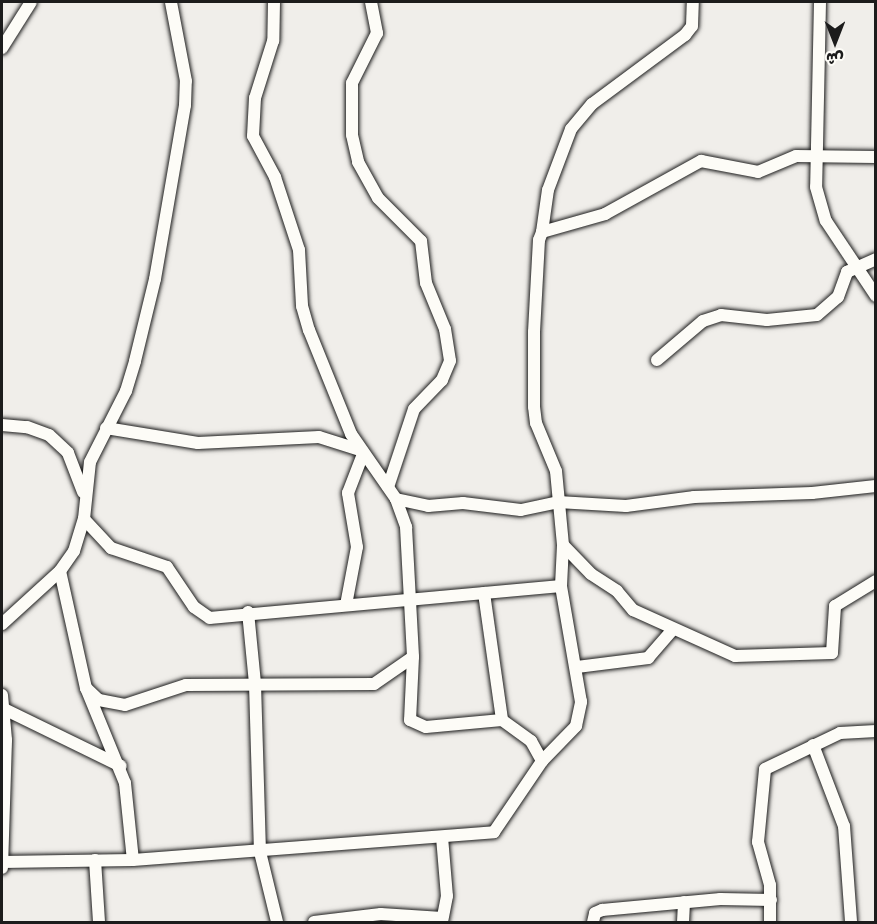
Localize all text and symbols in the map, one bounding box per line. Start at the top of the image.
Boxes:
north arrow [805,12,865,72]
text: ش [826,48,844,72]

